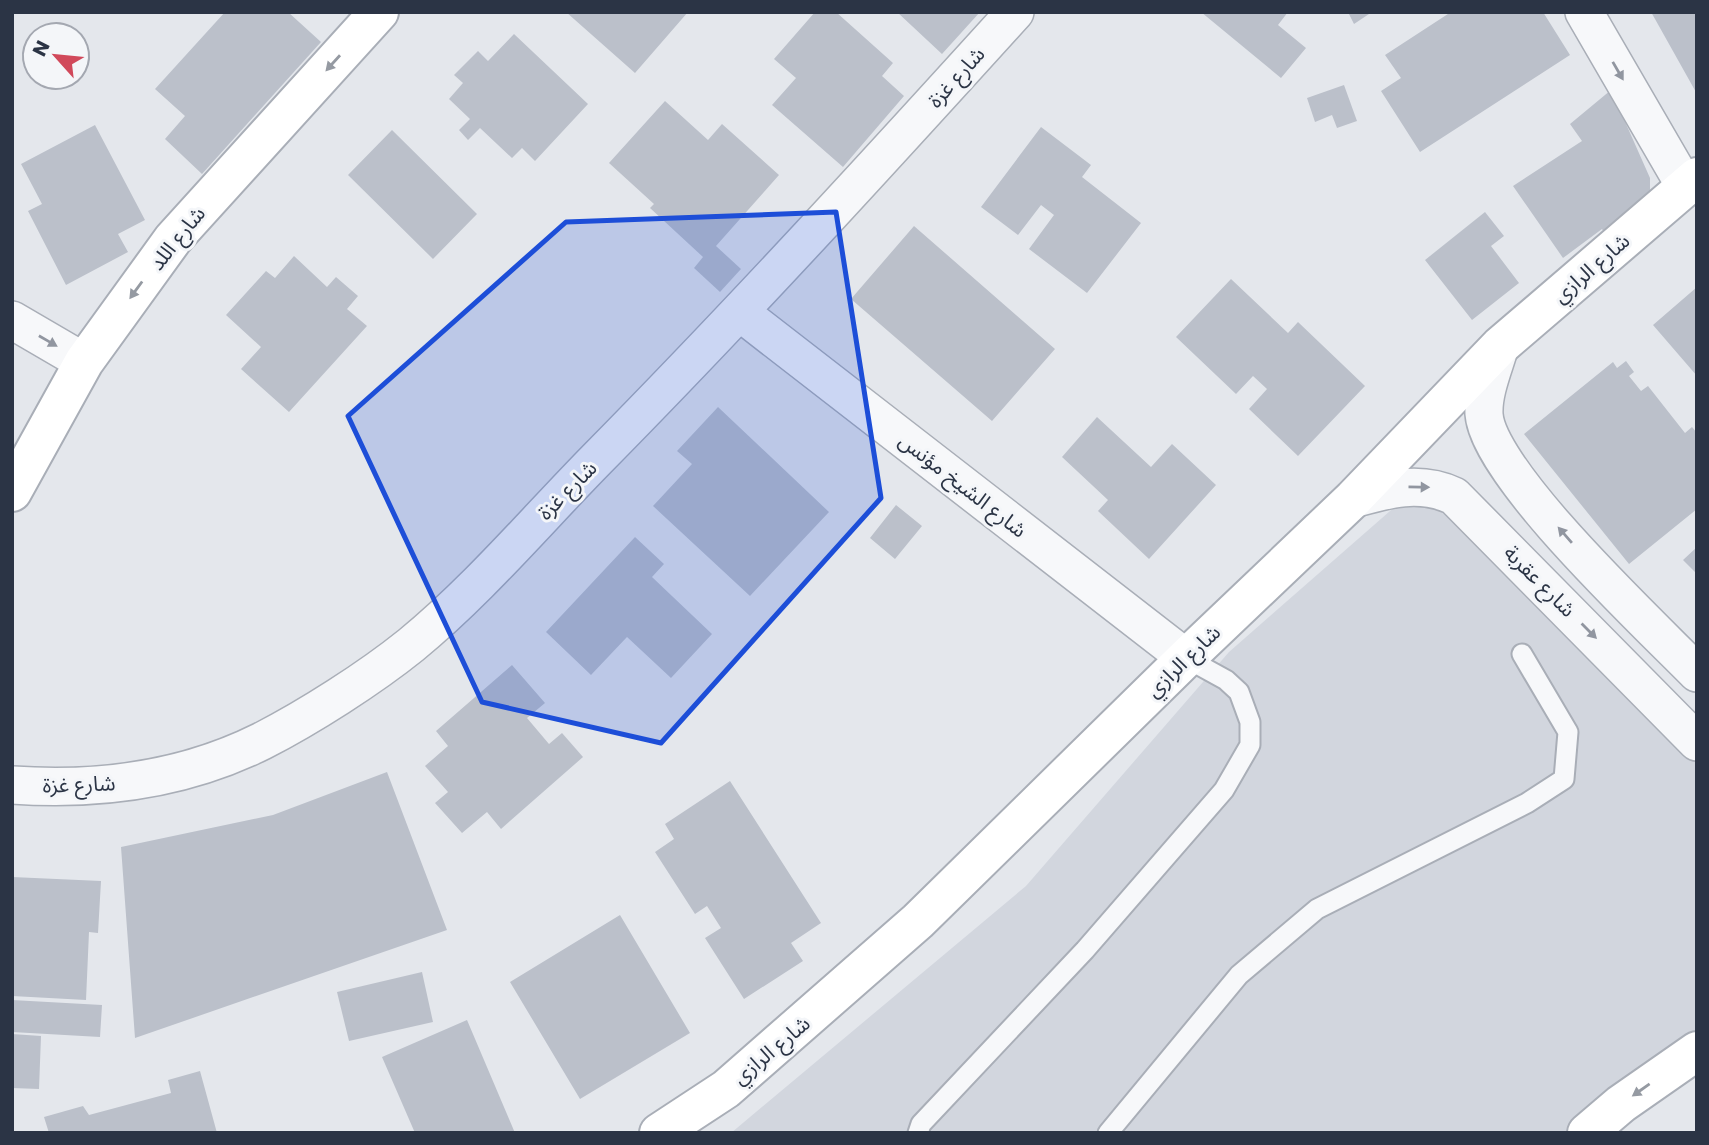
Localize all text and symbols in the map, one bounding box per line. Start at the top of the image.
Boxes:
north arrow [21,21,91,91]
text: N [26,36,57,61]
street label: شارع غزة [921,40,992,115]
one-way arrow [325,54,341,72]
one-way arrow [1612,62,1624,81]
street label: شارع اللد [142,200,212,277]
street label: شارع الرازي [1546,226,1637,311]
one-way arrow [129,281,143,299]
one-way arrow [39,335,58,347]
street label: شارع الشيخ مؤنس [892,426,1033,545]
street label: شارع غزة [531,454,604,527]
one-way arrow [1409,481,1431,493]
one-way arrow [1557,526,1573,544]
street label: شارع عقربة [1497,539,1582,624]
street label: شارع الرازي [1139,618,1228,705]
one-way arrow [1581,622,1598,639]
street label: شارع غزة [42,768,116,801]
street label: شارع الرازي [726,1009,817,1093]
one-way arrow [1632,1083,1650,1097]

